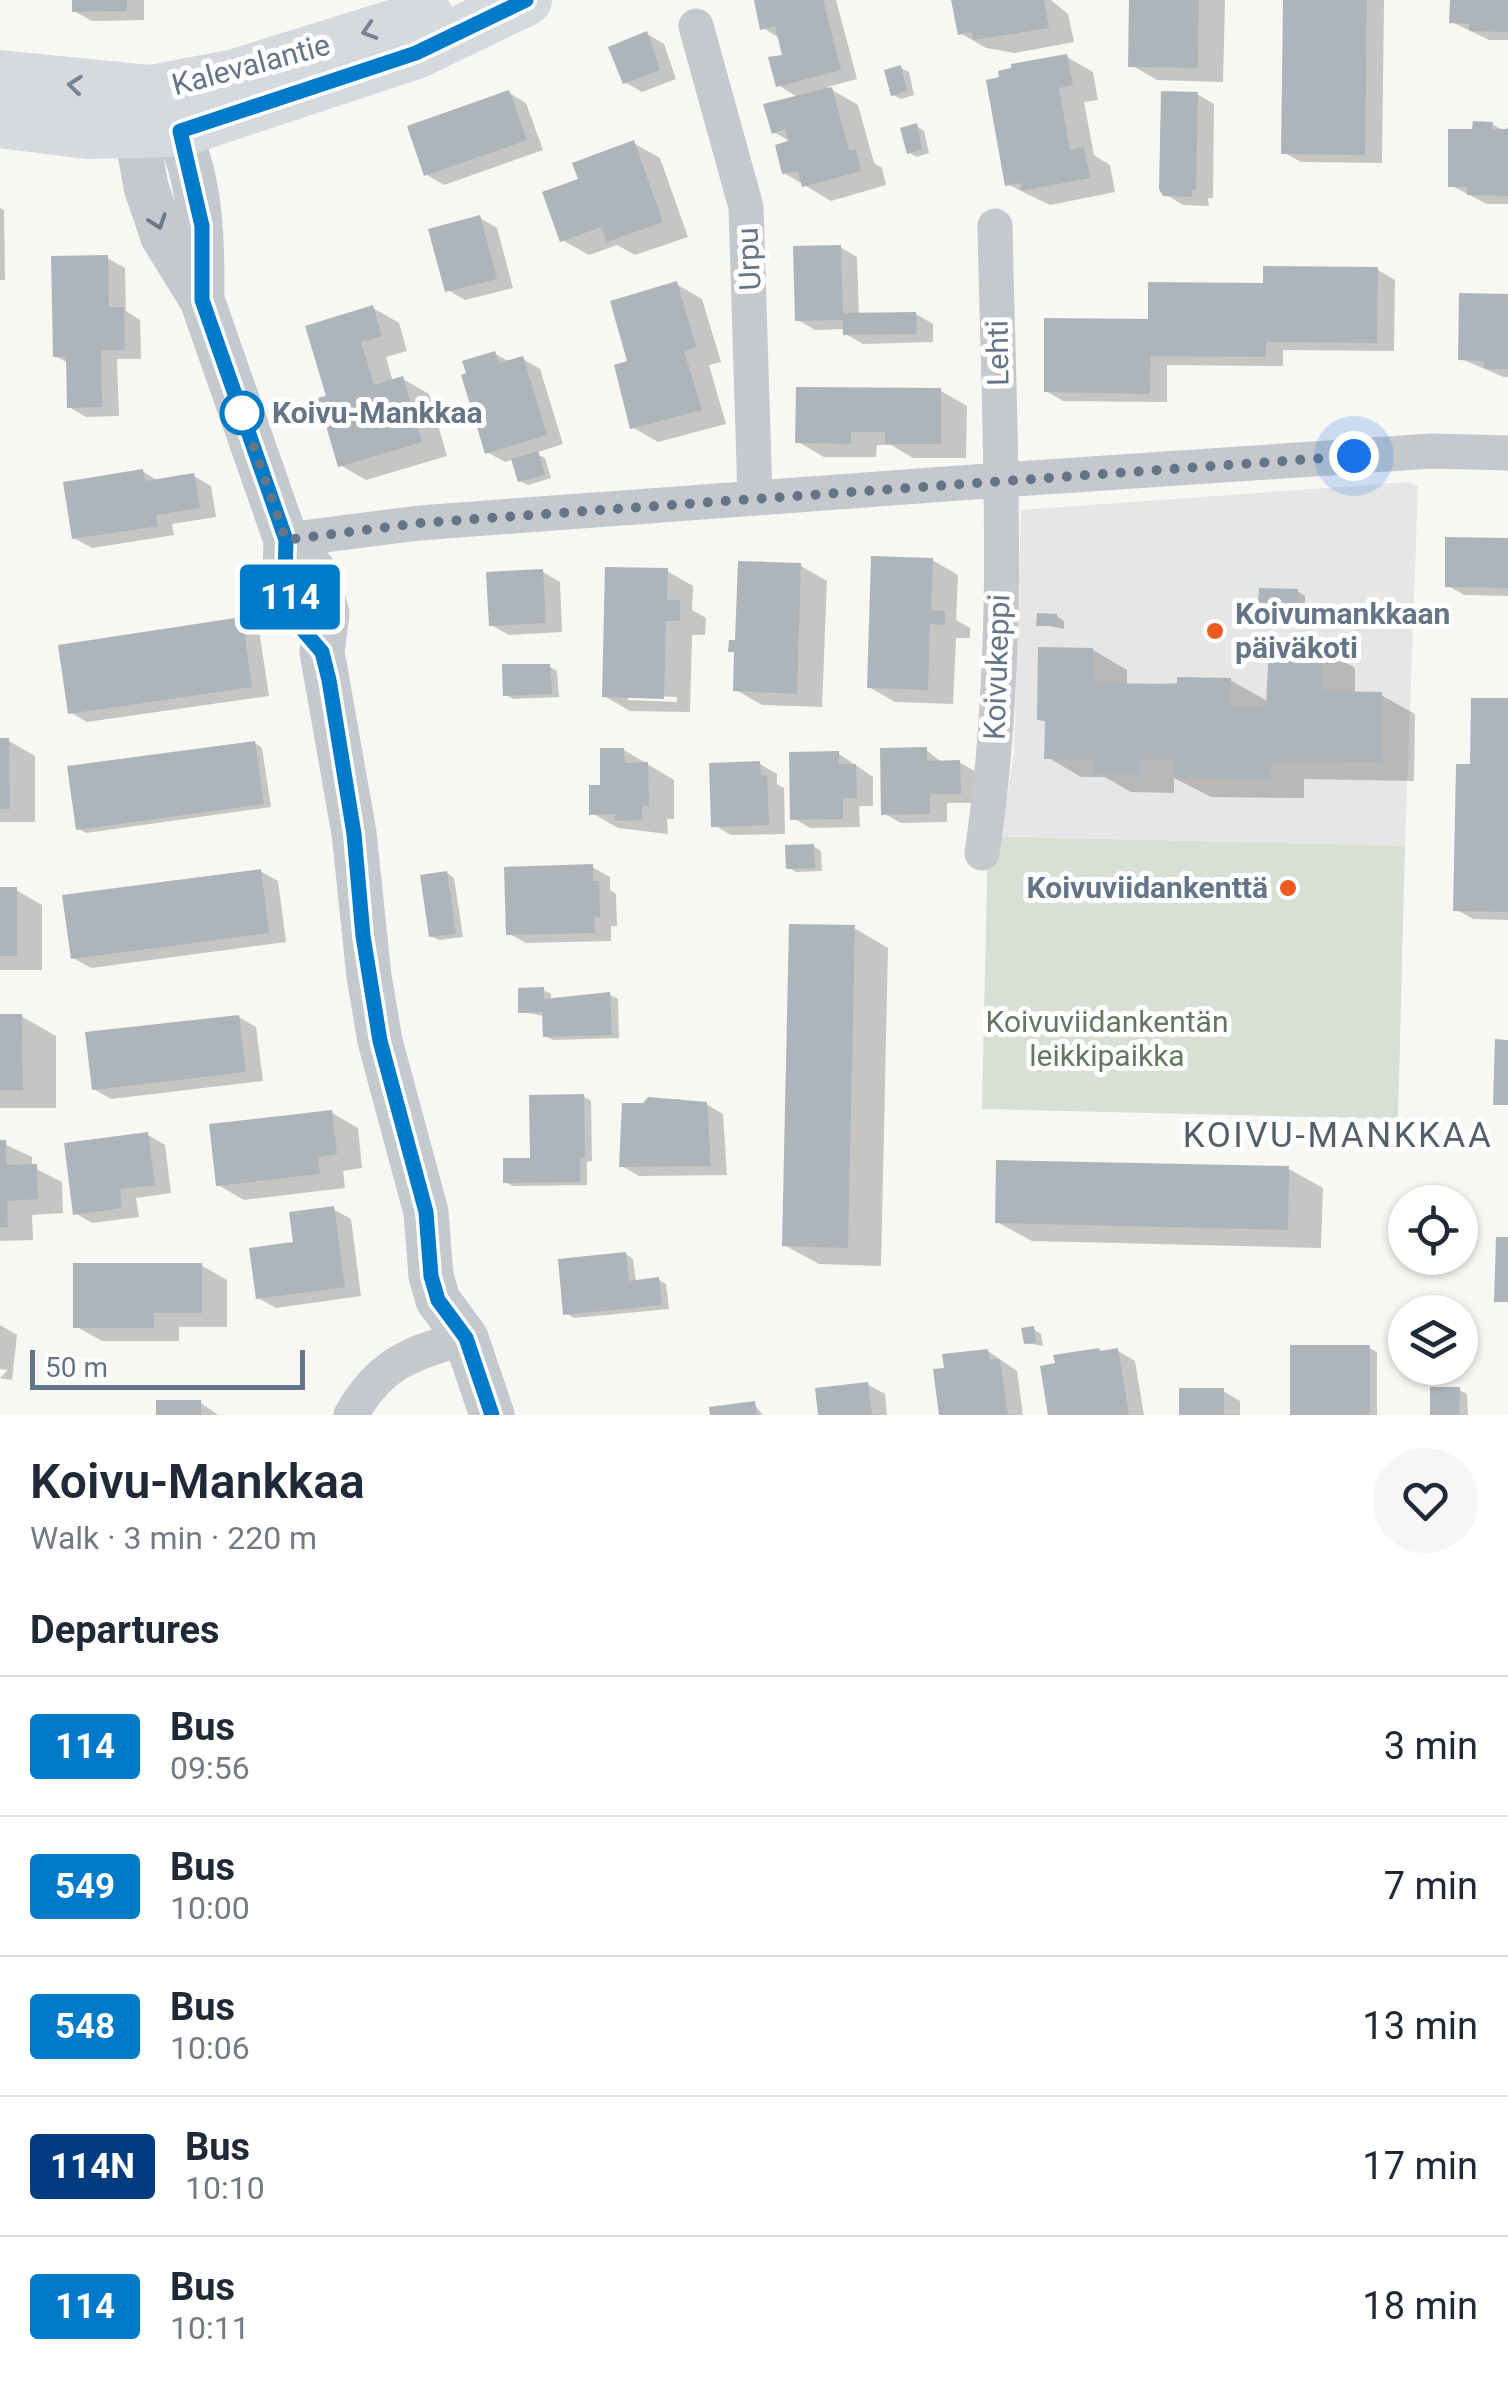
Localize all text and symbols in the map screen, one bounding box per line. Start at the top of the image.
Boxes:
one-way arrow [361,19,378,40]
street label: Kalevalantie [168,27,334,102]
one-way arrow [67,75,83,96]
one-way arrow [146,212,167,229]
street label: Urpu [729,227,768,291]
street label: Lehti [979,320,1016,386]
marker: Koivu-Mankkaa [221,392,263,434]
place label: Koivu-Mankkaa [272,395,483,430]
your location [1329,431,1379,481]
line badge: 114 [232,564,348,630]
text: 114 [260,577,320,618]
street label: Koivukeppi [976,594,1017,740]
place label: Koivumankkaan päiväkoti [1235,596,1450,665]
marker: Koivumankkaan päiväkoti [1204,620,1226,642]
place label: Koivuviidankenttä [1027,870,1268,905]
marker: Koivuviidankenttä [1277,877,1299,899]
park label: Koivuviidankentän leikkipaikka [986,1004,1228,1073]
district label: KOIVU-MANKKAA [1183,1115,1493,1156]
map controls [1388,1185,1478,1385]
button: locate [1388,1185,1478,1275]
button: layers [1388,1295,1478,1385]
scale bar [30,1345,305,1390]
text: 50 m [45,1351,108,1384]
button: heart [1373,1448,1478,1553]
text: Koivu-Mankkaa [30,1453,365,1510]
text: Walk · 3 min · 220 m [30,1519,317,1557]
text: Departures [30,1608,220,1652]
text: Bus [170,1705,235,1749]
text: 3 min [1384,1724,1478,1768]
text: 114 [55,1726,115,1767]
text: 09:56 [170,1749,250,1787]
text: Bus [170,1845,235,1889]
text: 7 min [1384,1864,1478,1908]
text: 549 [55,1866,115,1907]
text: 10:00 [170,1889,250,1927]
text: Bus [170,1985,235,2029]
text: 13 min [1362,2004,1478,2048]
text: 548 [55,2006,115,2047]
text: 10:06 [170,2029,250,2067]
text: Bus [185,2125,250,2169]
text: 17 min [1362,2144,1478,2188]
text: 114N [50,2146,135,2187]
text: 10:10 [185,2169,265,2207]
text: Bus [170,2265,235,2309]
text: 18 min [1362,2284,1478,2328]
text: 114 [55,2286,115,2327]
text: 10:11 [170,2309,250,2347]

